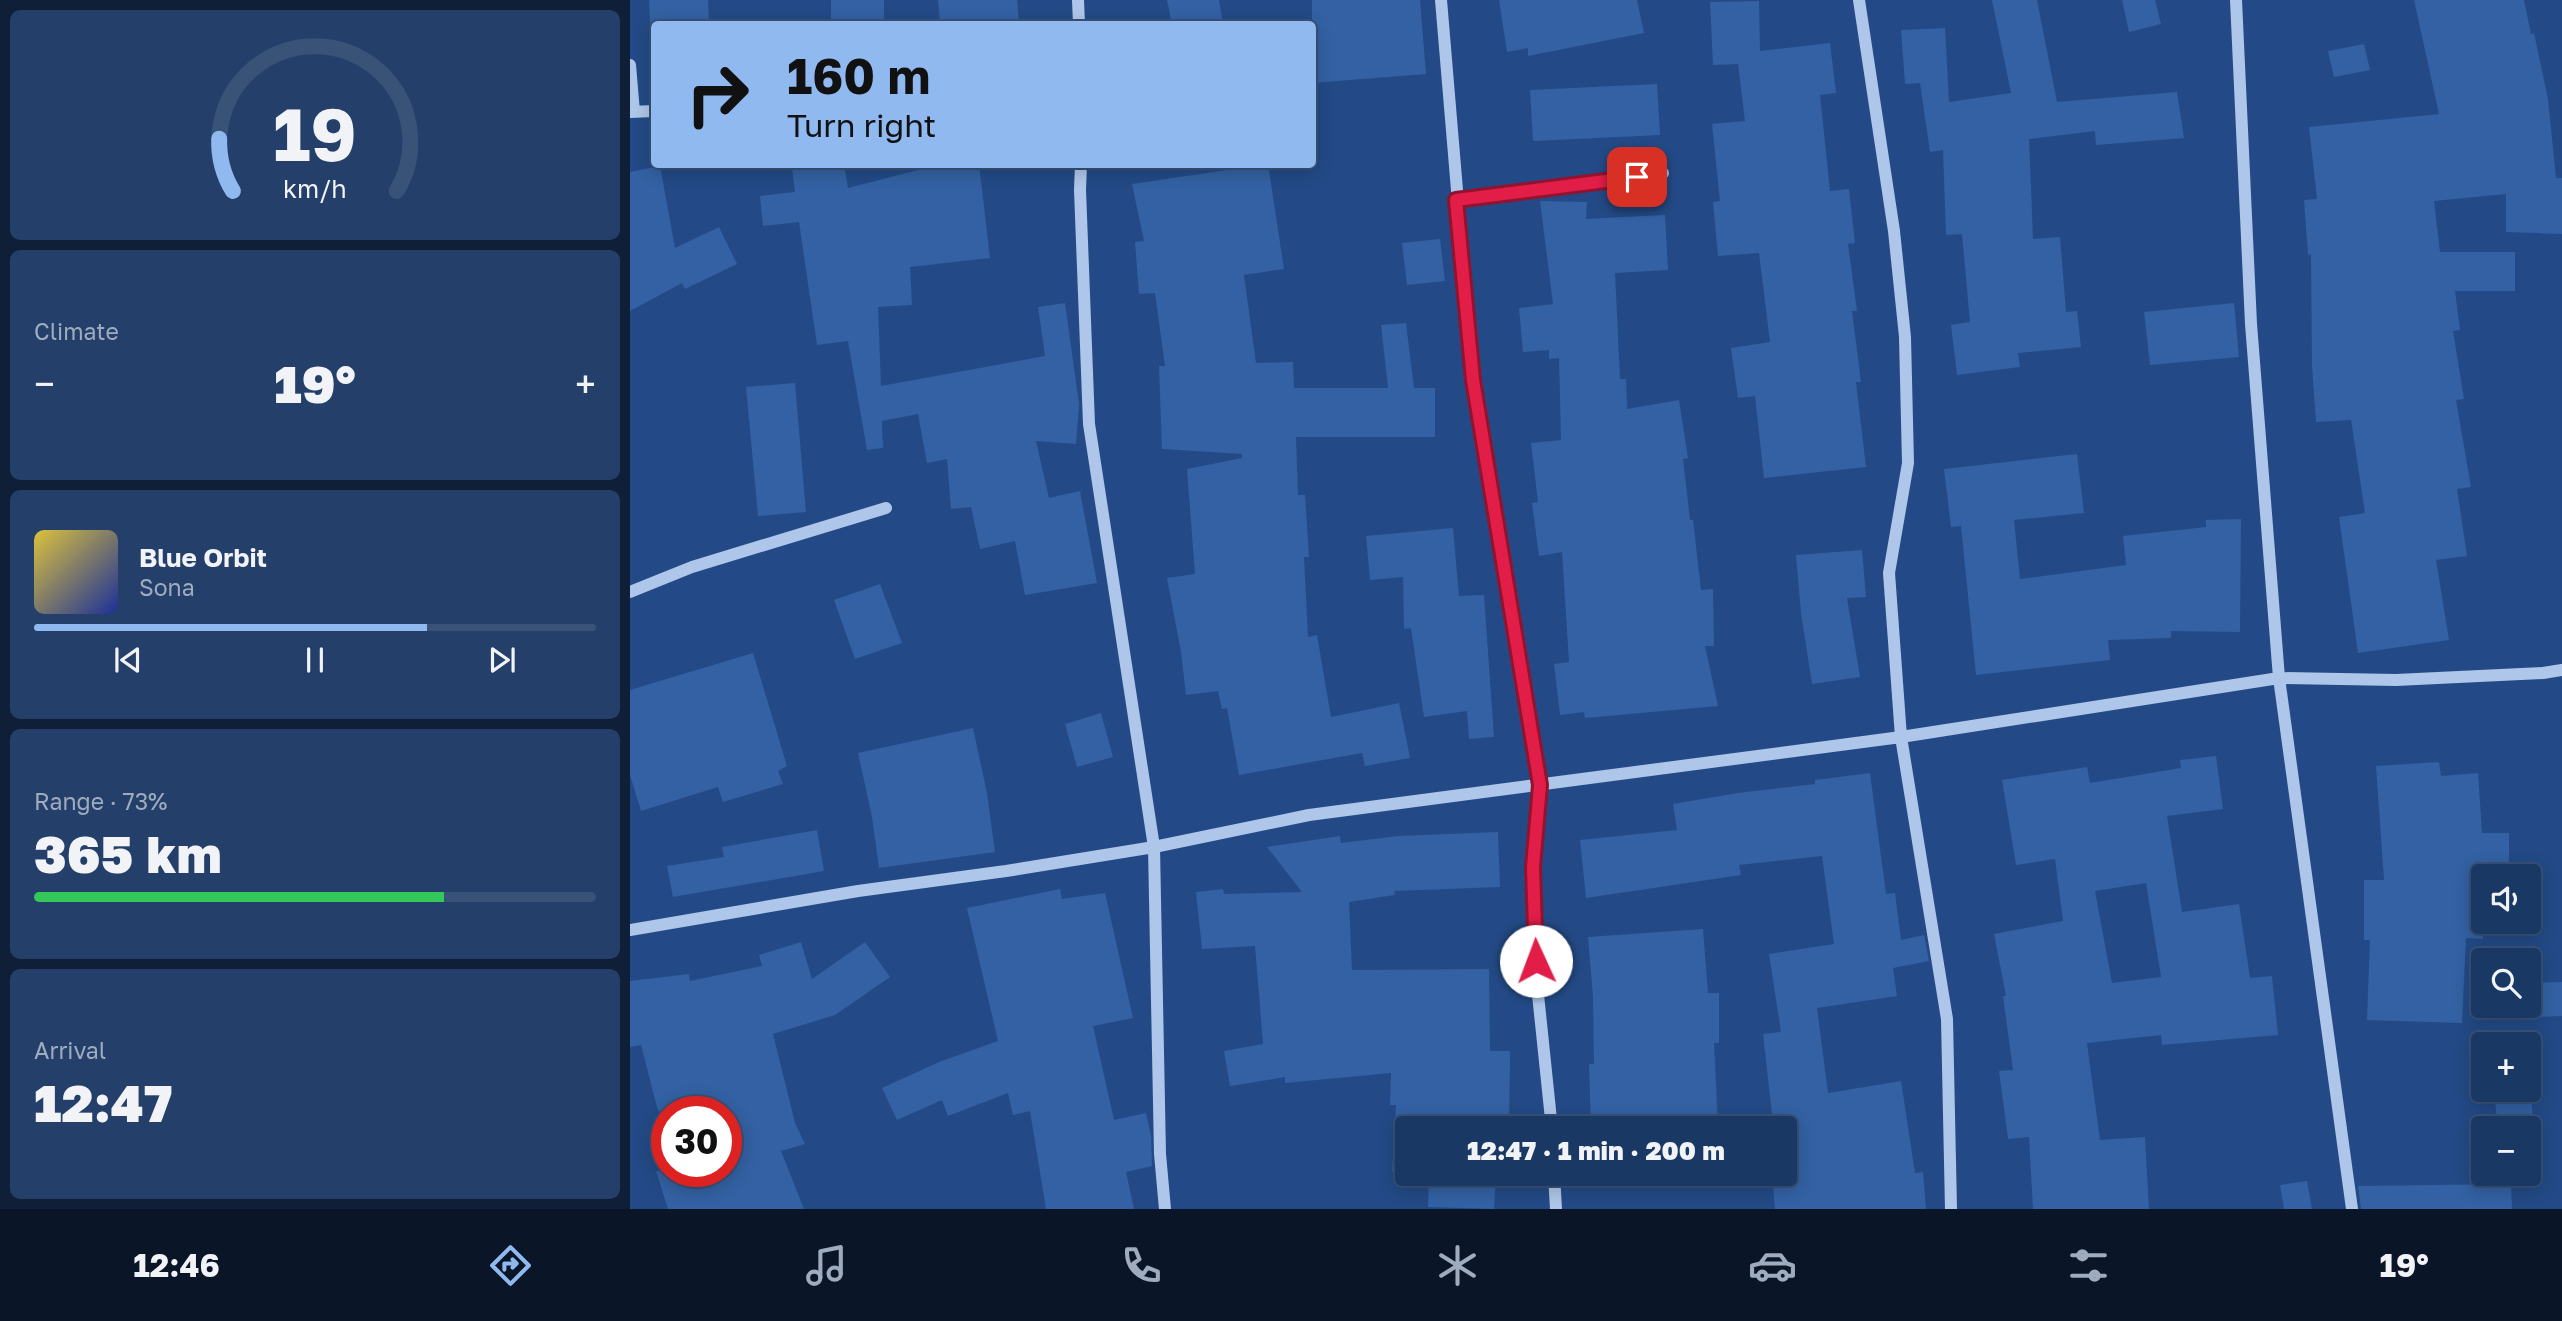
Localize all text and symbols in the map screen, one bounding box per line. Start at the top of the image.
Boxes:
text: 160 m [787,46,930,105]
icon: right [672,49,763,140]
text: 19 [273,90,357,177]
text: Turn right [787,106,936,144]
pin [1607,147,1667,207]
icon: arrive [1618,158,1656,196]
text: km/h [283,173,347,204]
text: Climate [34,317,119,345]
text: 19° [274,352,356,414]
text: − [34,361,55,406]
text: + [575,361,596,406]
text: Blue Orbit [139,542,267,573]
text: Sona [139,573,195,601]
icon: previous [109,641,147,679]
icon: pause [296,641,334,679]
icon: next [483,641,521,679]
text: Range · 73% [34,787,167,815]
text: 365 km [34,822,222,884]
map controls [2471,864,2541,1186]
button: sound [2471,864,2541,934]
position arrow [1499,924,1573,998]
button: search [2471,948,2541,1018]
button: + [2471,1032,2541,1102]
text: Arrival [34,1036,106,1064]
text: 12:47 [34,1071,172,1133]
speed limit sign: 30 [651,1096,742,1187]
button: − [2471,1116,2541,1186]
text: 12:47 · 1 min · 200 m [1467,1135,1725,1166]
icon: directions [486,1241,535,1290]
icon: music [802,1241,851,1290]
icon: phone [1117,1241,1166,1290]
icon: climate [1433,1241,1482,1290]
icon: car [1748,1241,1797,1290]
icon: filters [2064,1241,2113,1290]
text: 12:46 [133,1246,220,1284]
text: 19° [2379,1246,2429,1284]

